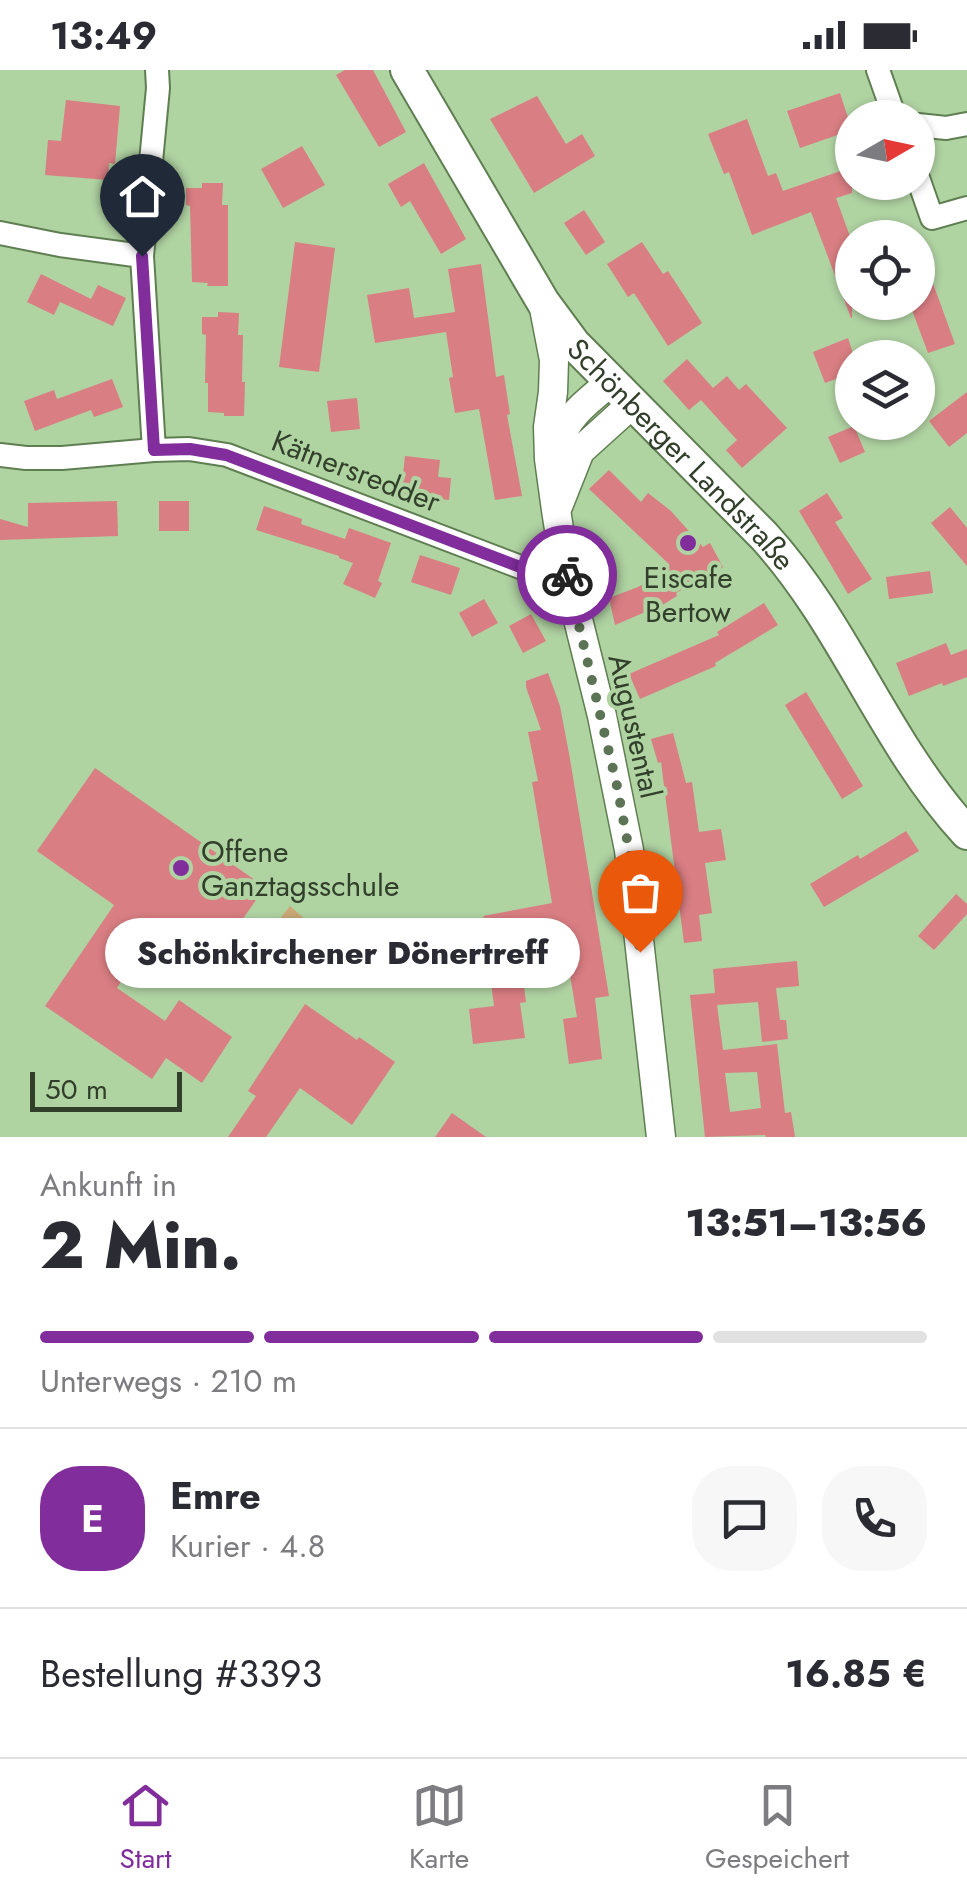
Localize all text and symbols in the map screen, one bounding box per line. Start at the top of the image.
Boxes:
text: 13:49 [50,8,157,63]
north arrow [835,100,935,200]
map controls [835,100,935,440]
pin [100,154,185,257]
icon: home [115,169,170,224]
button: locate [835,220,935,320]
street label: Schönberger Landstraße [558,328,806,579]
button: layers [835,340,935,440]
street label: Kätnersredder [265,419,447,523]
courier [517,525,617,625]
marker: Eiscafe Bertow [677,532,699,554]
icon: bike [540,548,595,603]
place label: Eiscafe Bertow [643,556,733,633]
street label: Augustental [598,650,672,802]
place label: Offene Ganztagsschule [201,830,399,907]
pin [598,850,683,953]
marker: Offene Ganztagsschule [170,857,192,879]
icon: bag [613,865,668,920]
callout: Schönkirchener Dönertreff [105,917,580,987]
text: Schönkirchener Dönertreff [137,930,548,976]
scale bar [30,1067,182,1112]
text: 50 m [45,1069,108,1110]
text: Ankunft in [40,1162,177,1208]
text: 13:51–13:56 [685,1195,927,1250]
text: 2 Min. [40,1198,241,1292]
text: Unterwegs · 210 m [40,1358,297,1404]
button: chat [692,1466,797,1571]
button: phone [822,1466,927,1571]
text: Emre [170,1468,261,1523]
text: E [81,1491,104,1546]
text: Kurier · 4.8 [170,1523,325,1569]
text: Bestellung #3393 [40,1646,322,1701]
text: 16.85 € [785,1646,927,1701]
tab: Start [118,1778,173,1879]
tab: Karte [409,1778,469,1879]
tab: Gespeichert [705,1778,849,1879]

